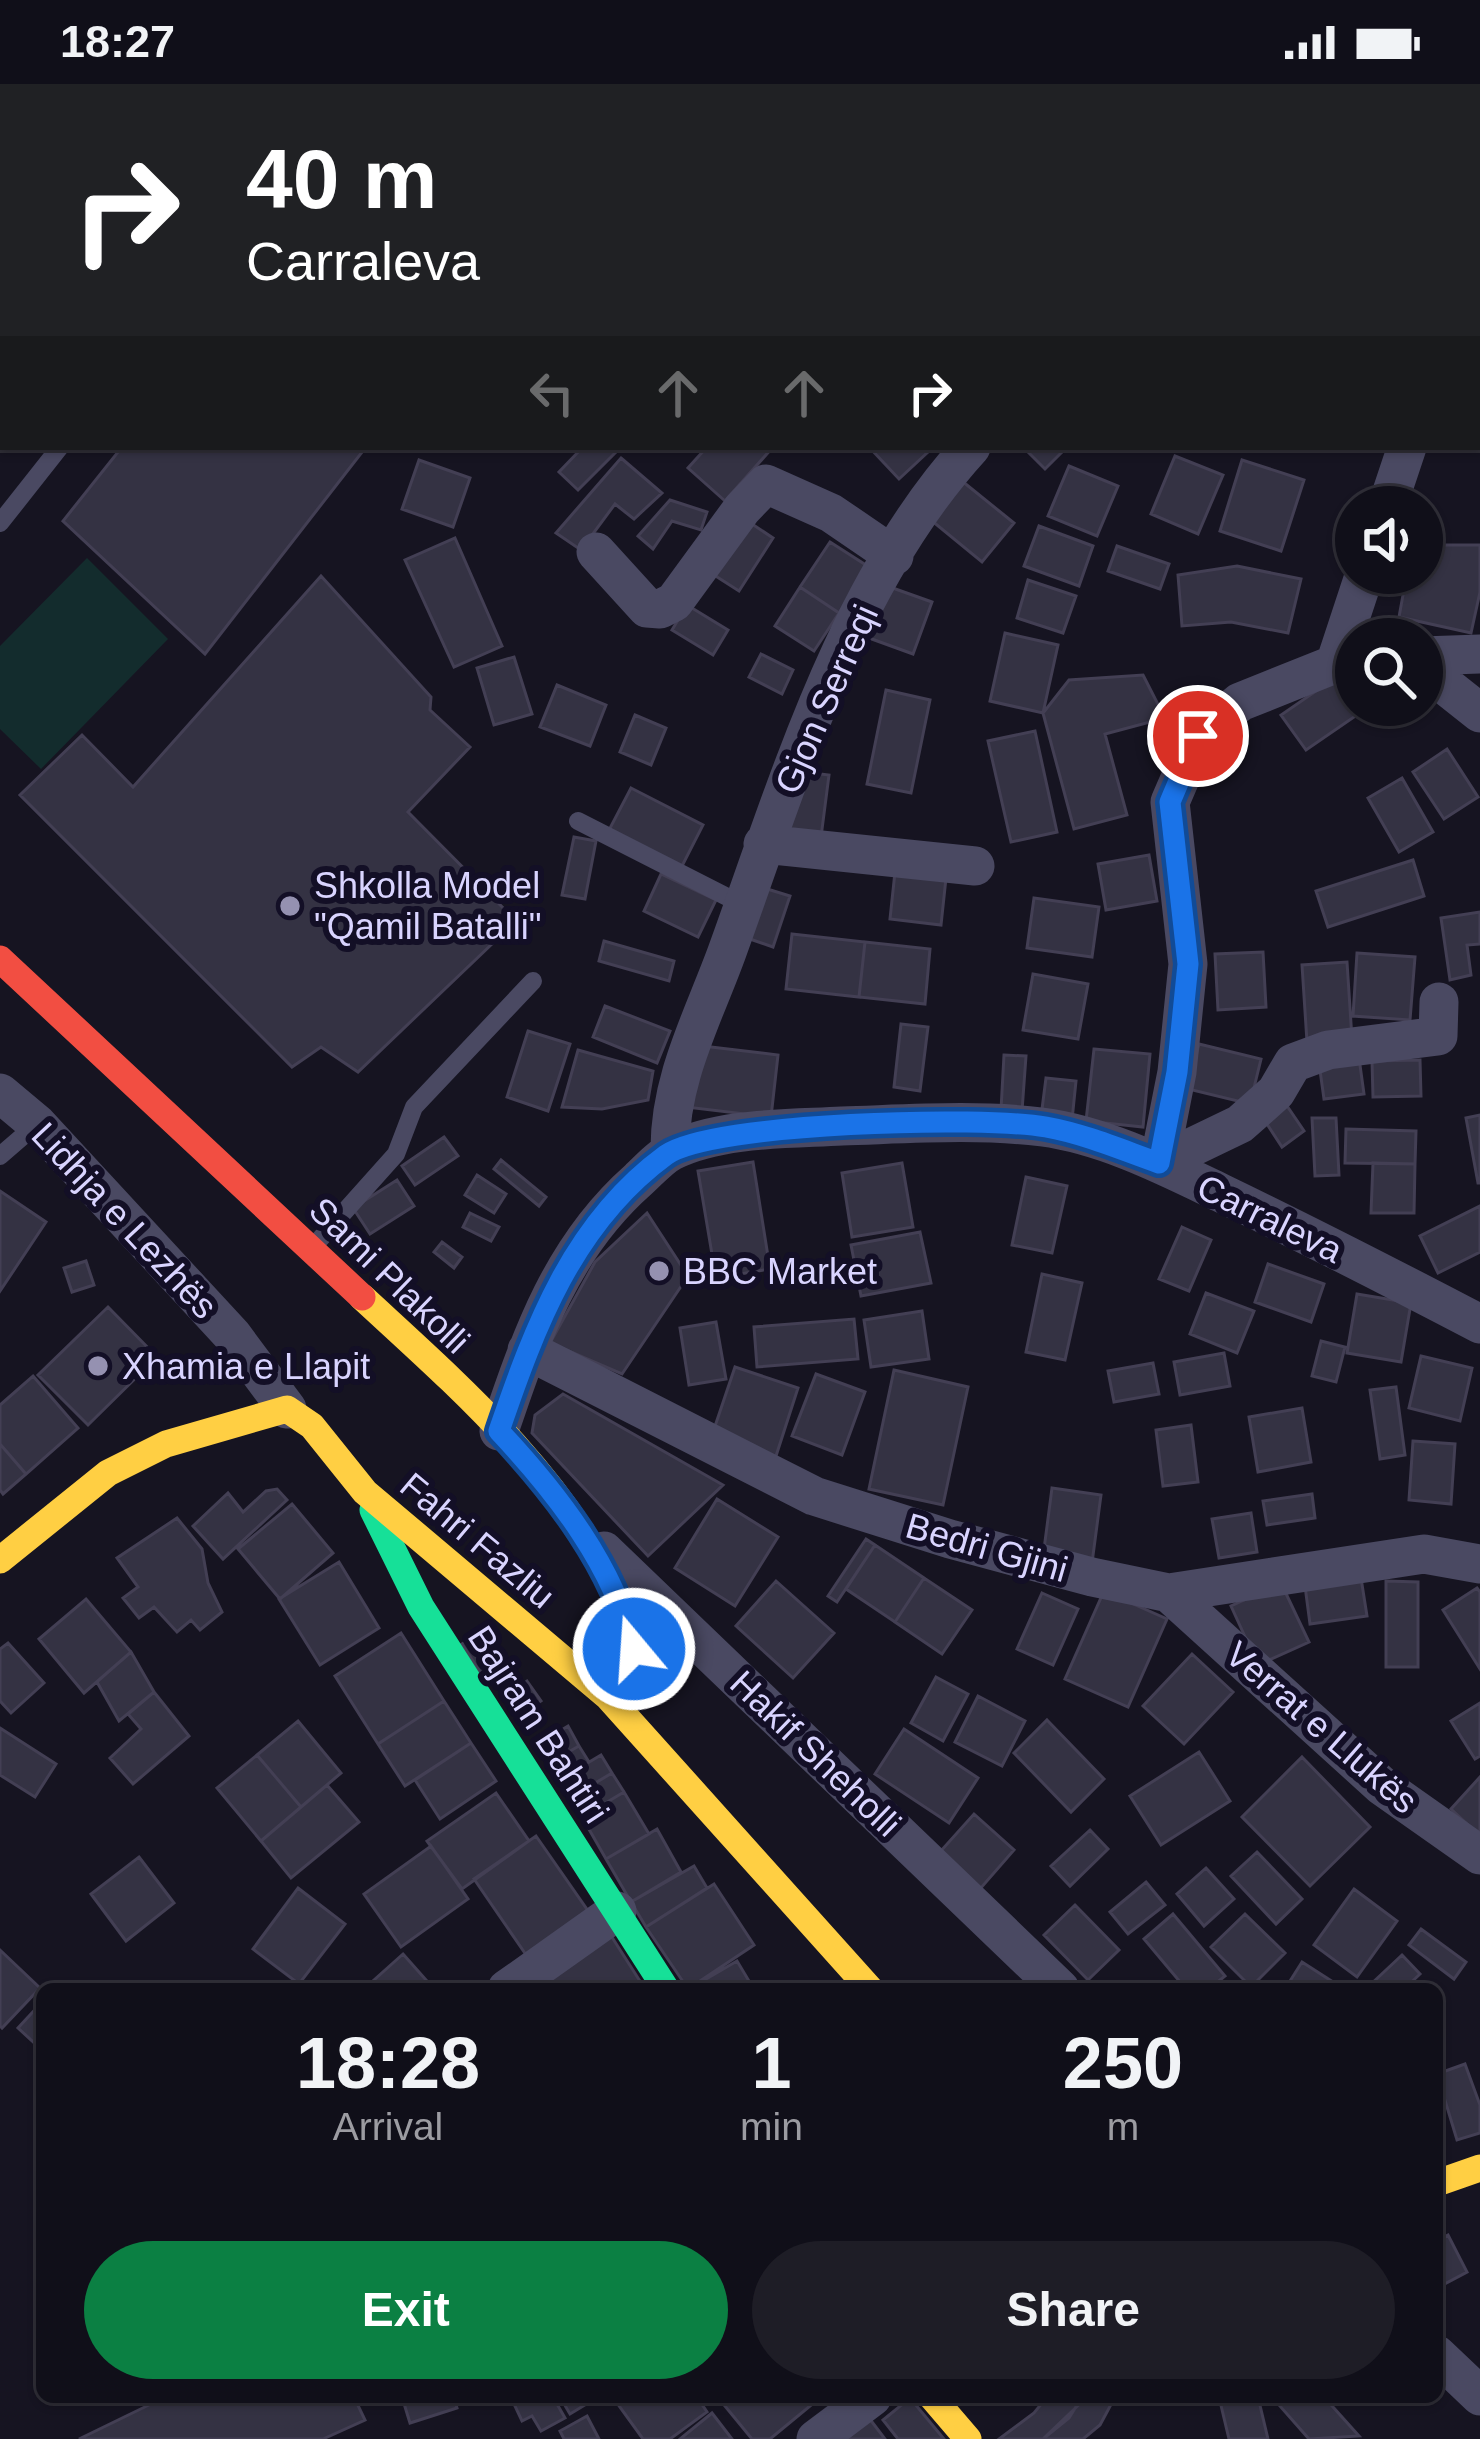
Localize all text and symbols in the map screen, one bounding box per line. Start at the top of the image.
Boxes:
text: 18:27 [60,16,175,67]
icon: right [48,132,204,288]
text: 40 m [246,132,437,226]
text: Carraleva [246,231,480,291]
icon: left [519,360,585,426]
icon: ahead [645,360,711,426]
icon: ahead [771,360,837,426]
icon: right [897,360,963,426]
map controls [1335,486,1443,726]
button: sound [1335,486,1443,594]
street label: Gjon Serreqi [767,599,886,800]
button: search [1335,618,1443,726]
pin [1147,685,1249,787]
icon: arrive [1165,703,1231,769]
place label: Shkolla Model "Qamil Batalli" [314,865,542,947]
marker: Shkolla Model "Qamil Batalli" [277,893,303,919]
street label: Lidhja e Lezhës [24,1114,226,1327]
street label: Carraleva [1191,1166,1350,1272]
street label: Sami Plakolli [301,1189,478,1362]
place label: BBC Market [683,1251,877,1292]
marker: BBC Market [646,1258,672,1284]
place label: Xhamia e Llapit [122,1346,370,1387]
marker: Xhamia e Llapit [85,1353,111,1379]
street label: Fahri Fazliu [392,1464,563,1617]
street label: Bedri Gjini [901,1505,1072,1590]
position arrow [571,1586,697,1712]
street label: Bajram Bahtiri [460,1618,617,1830]
street label: Verrat e Llukës [1218,1633,1426,1822]
street label: Hakif Sheholli [722,1662,909,1845]
text: 18:28 [296,2023,480,2103]
text: 1 [751,2023,792,2103]
text: 250 [1063,2023,1183,2103]
text: Arrival [333,2105,443,2148]
text: min [740,2105,803,2148]
text: m [1107,2105,1139,2148]
button: Exit [84,2241,728,2379]
button: Share [752,2241,1395,2379]

